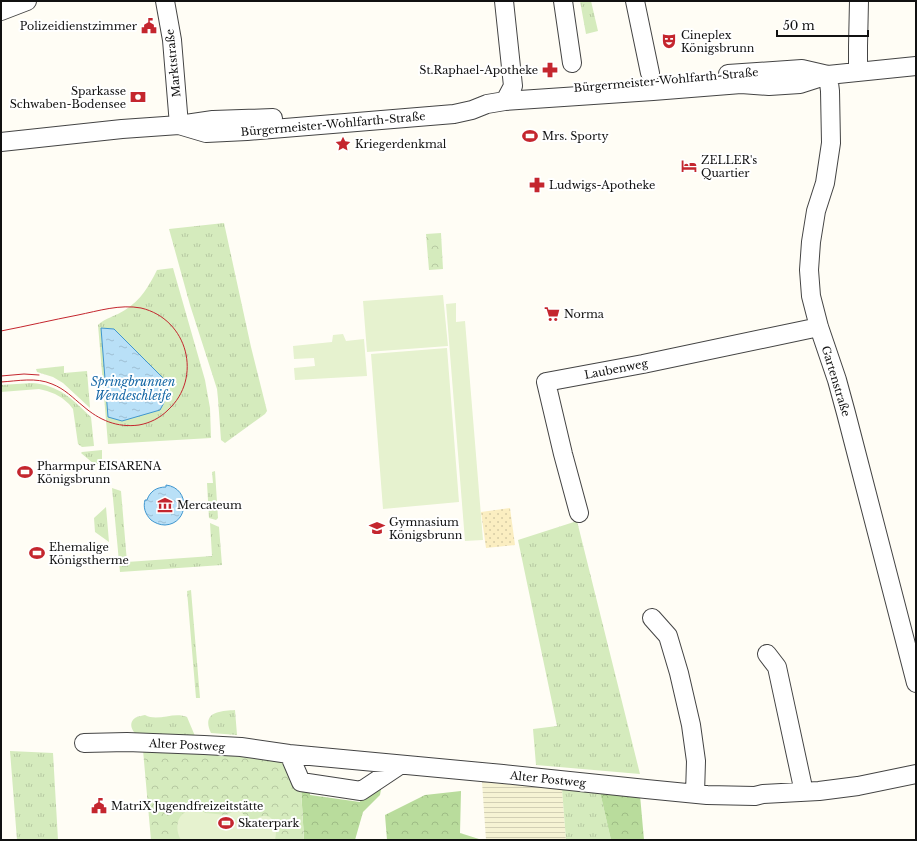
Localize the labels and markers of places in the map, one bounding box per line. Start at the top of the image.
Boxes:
public building icon: Polizeidienstzimmer [140,17,158,35]
place label: Polizeidienstzimmer [20,19,138,33]
place label: Cineplex Königsbrunn [681,28,755,55]
theatre icon: Cineplex Königsbrunn [660,32,678,50]
pharmacy icon: St.Raphael-Apotheke [541,61,559,79]
place label: St.Raphael-Apotheke [419,63,538,77]
place label: Sparkasse Schwaben-Bodensee [10,84,126,111]
bank icon: Sparkasse Schwaben-Bodensee [129,88,147,106]
sports icon: Mrs. Sporty [521,127,539,145]
place label: Mrs. Sporty [542,129,608,143]
place icon: Kriegerdenkmal [334,135,352,153]
place label: Kriegerdenkmal [355,137,447,151]
place label: ZELLER's Quartier [701,153,757,180]
hotel icon: ZELLER's Quartier [680,157,698,175]
pharmacy icon: Ludwigs-Apotheke [528,176,546,194]
place label: Ludwigs-Apotheke [549,178,655,192]
supermarket icon: Norma [543,305,561,323]
place label: Norma [564,307,605,321]
place label: Pharmpur EISARENA Königsbrunn [37,459,162,486]
sports icon: Pharmpur EISARENA Königsbrunn [16,463,34,481]
museum icon: Mercateum [156,496,174,514]
place label: Mercateum [177,498,242,512]
place label: Gymnasium Königsbrunn [389,515,463,542]
school or university icon: Gymnasium Königsbrunn [368,519,386,537]
place label: Ehemalige Königstherme [49,540,129,567]
sports icon: Ehemalige Königstherme [28,544,46,562]
public building icon: MatriX Jugendfreizeitstätte [90,797,108,815]
place label: MatriX Jugendfreizeitstätte [111,799,263,813]
sports icon: Skaterpark [217,814,235,832]
place label: Skaterpark [238,816,299,830]

